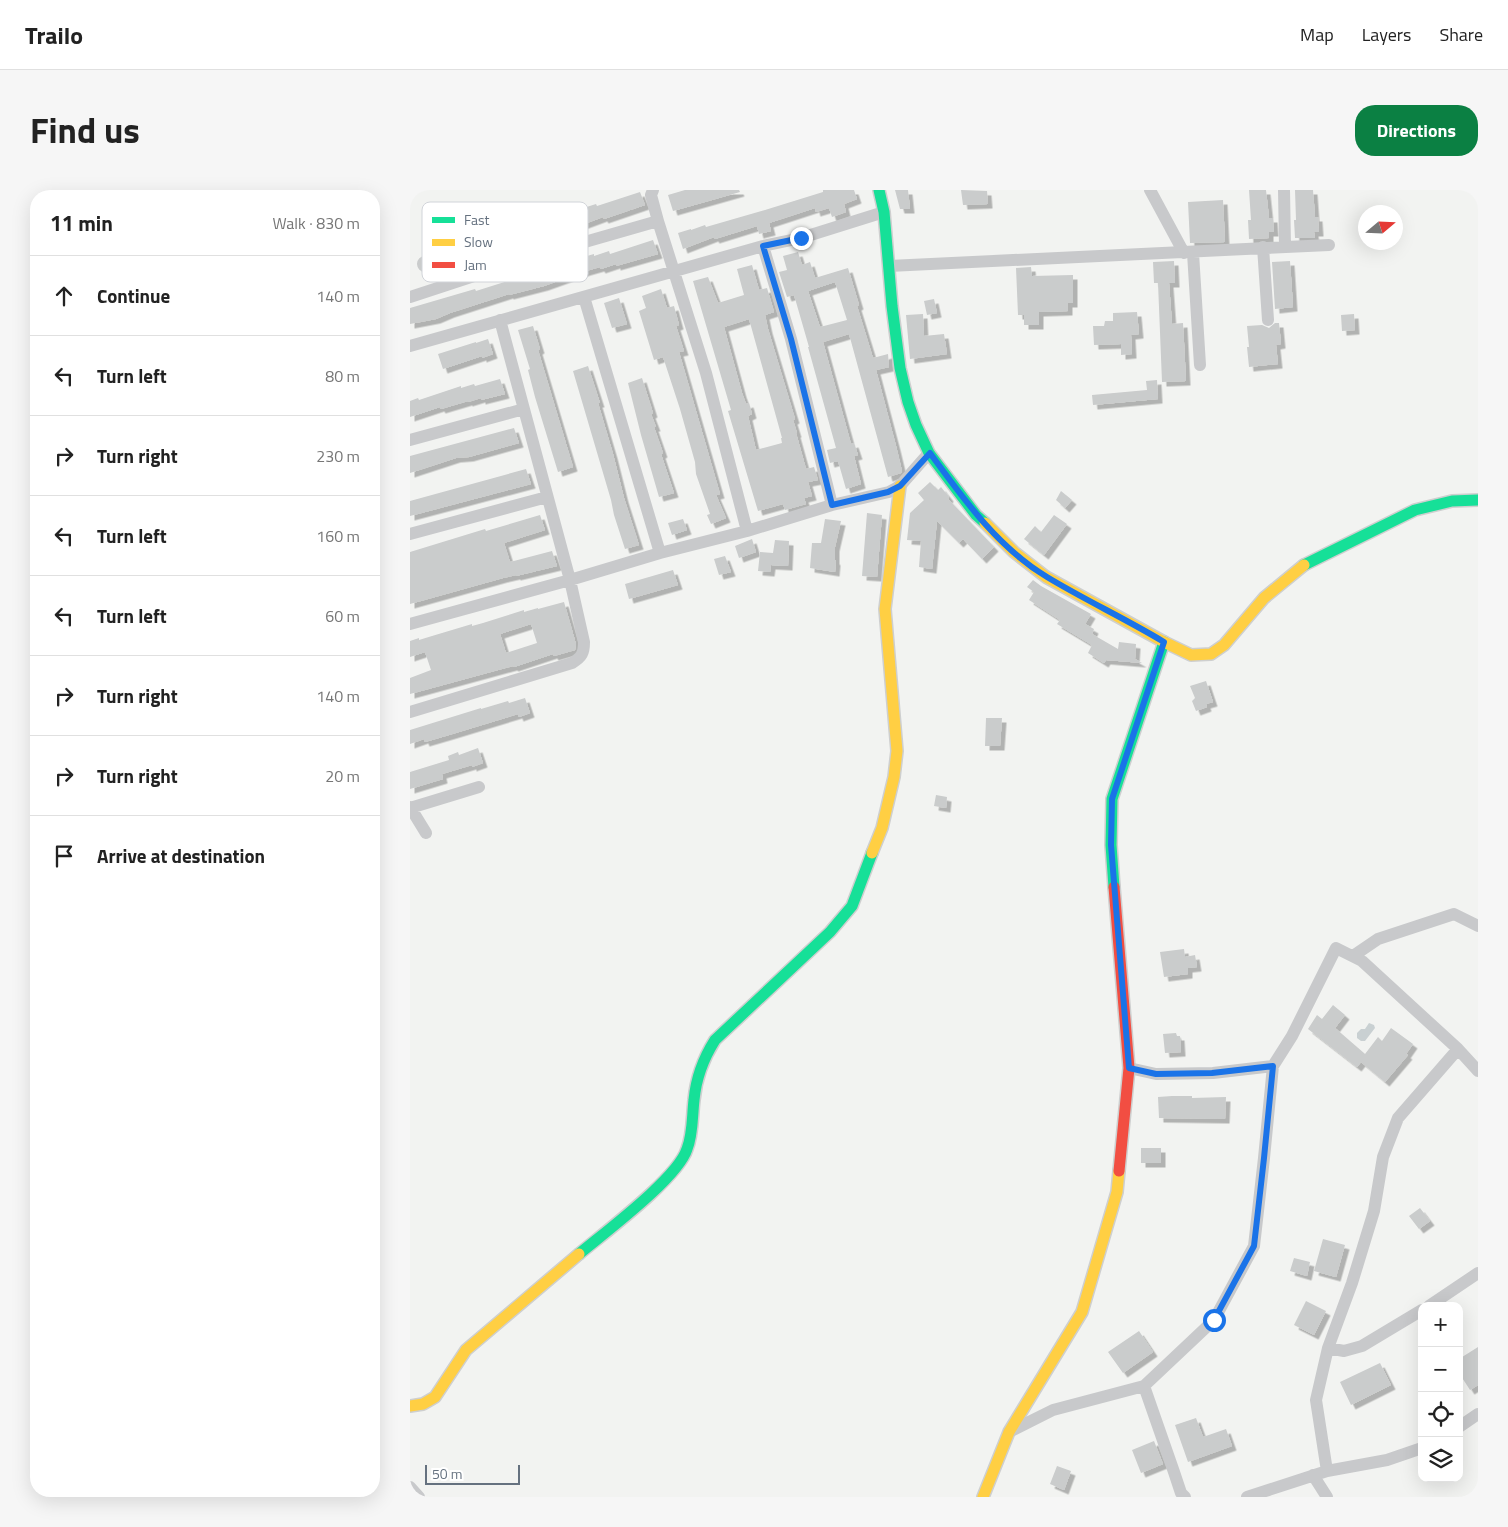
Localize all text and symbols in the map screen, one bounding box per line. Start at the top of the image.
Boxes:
text: Trailo [25,17,83,53]
text: Map [1300,21,1334,48]
text: Layers [1362,21,1411,48]
text: Share [1439,21,1483,48]
text: Find us [30,103,140,157]
button: Directions [1355,105,1478,156]
legend [422,202,588,282]
north arrow [1358,205,1403,250]
text: 11 min [50,207,113,239]
text: Fast [464,209,489,230]
text: Walk · 830 m [272,211,360,235]
route end [790,227,813,250]
text: Slow [464,231,493,252]
text: Jam [464,254,487,275]
text: Continue [97,281,170,310]
icon: ahead [50,282,78,310]
text: 140 m [316,284,360,308]
text: Turn left [97,361,167,390]
icon: left [50,362,78,390]
text: 80 m [325,364,360,388]
text: Turn right [97,441,178,470]
icon: right [50,442,78,470]
text: 230 m [316,444,360,468]
text: Turn left [97,521,167,550]
icon: left [50,522,78,550]
text: 160 m [316,524,360,548]
text: Turn left [97,601,167,630]
icon: left [50,602,78,630]
text: 60 m [325,604,360,628]
text: Turn right [97,681,178,710]
icon: right [50,682,78,710]
text: 140 m [316,684,360,708]
text: Turn right [97,761,178,790]
icon: right [50,762,78,790]
text: 20 m [325,764,360,788]
text: Arrive at destination [97,841,265,870]
icon: arrive [50,842,78,870]
map controls [1418,1302,1463,1482]
button: + [1418,1302,1463,1347]
route start [1203,1309,1226,1332]
button: − [1418,1347,1463,1392]
button: locate [1418,1392,1463,1437]
button: layers [1418,1437,1463,1482]
scale bar [425,1462,520,1485]
text: 50 m [432,1463,462,1484]

